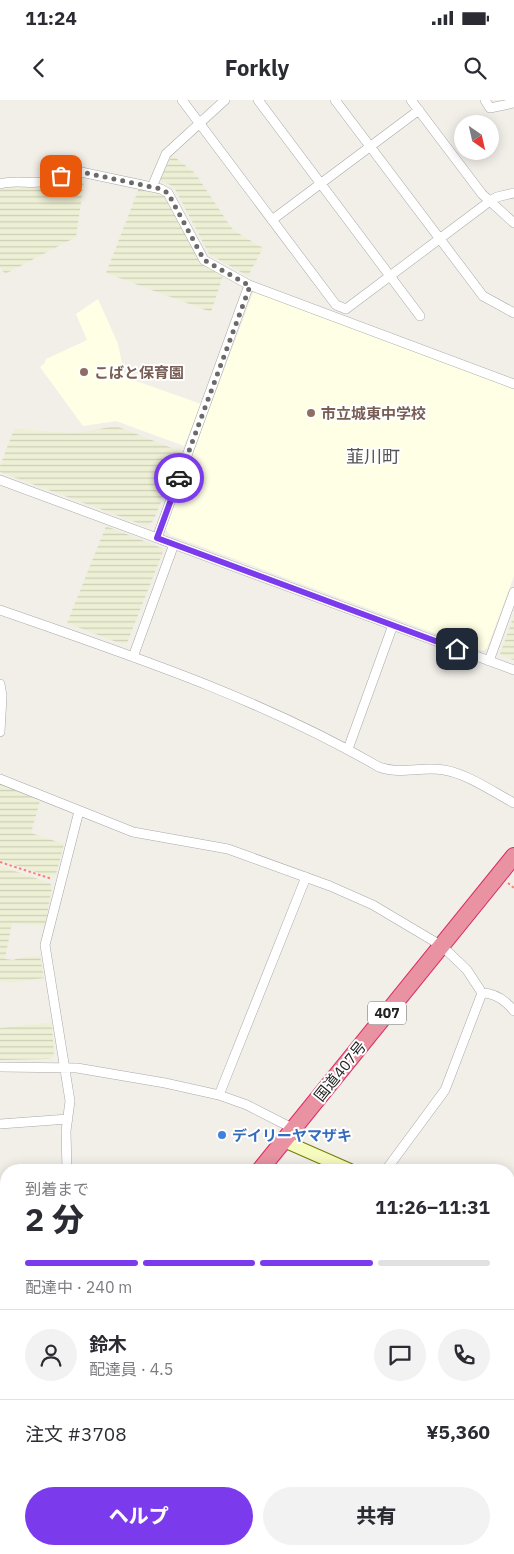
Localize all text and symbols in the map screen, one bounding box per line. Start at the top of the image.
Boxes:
text: 11:24 [25,6,77,30]
text: Forkly [225,53,289,82]
icon: back [25,54,53,82]
icon: search [461,54,489,82]
north arrow [454,115,499,160]
map controls [454,115,499,160]
pin [40,155,82,197]
icon: bag [47,162,75,190]
place label: こばと保育園 [94,363,184,382]
marker: こばと保育園 [78,366,90,378]
place label: 市立城東中学校 [321,404,426,423]
marker: 市立城東中学校 [305,407,317,419]
district label: 韮川町 [346,445,400,468]
courier [154,453,204,503]
icon: car [165,464,193,492]
pin [436,628,478,670]
icon: home [443,635,471,663]
road number: 407 [368,1001,406,1024]
street label: 国道407号 [310,1037,370,1105]
place label: デイリーヤマザキ [232,1126,352,1145]
marker: デイリーヤマザキ [216,1129,228,1141]
text: 到着まで [25,1179,89,1199]
text: 11:26–11:31 [375,1195,490,1219]
text: 2 分 [25,1198,84,1240]
text: 配達中 · 240 m [25,1277,132,1297]
button: person [25,1329,77,1381]
button: chat [374,1329,426,1381]
button: phone [438,1329,490,1381]
text: 鈴木 [89,1332,127,1356]
text: 配達員 · 4.5 [89,1359,173,1379]
text: ¥5,360 [426,1420,490,1444]
text: 注文 #3708 [25,1422,127,1446]
button: ヘルプ [25,1487,253,1545]
button: 共有 [263,1487,490,1545]

